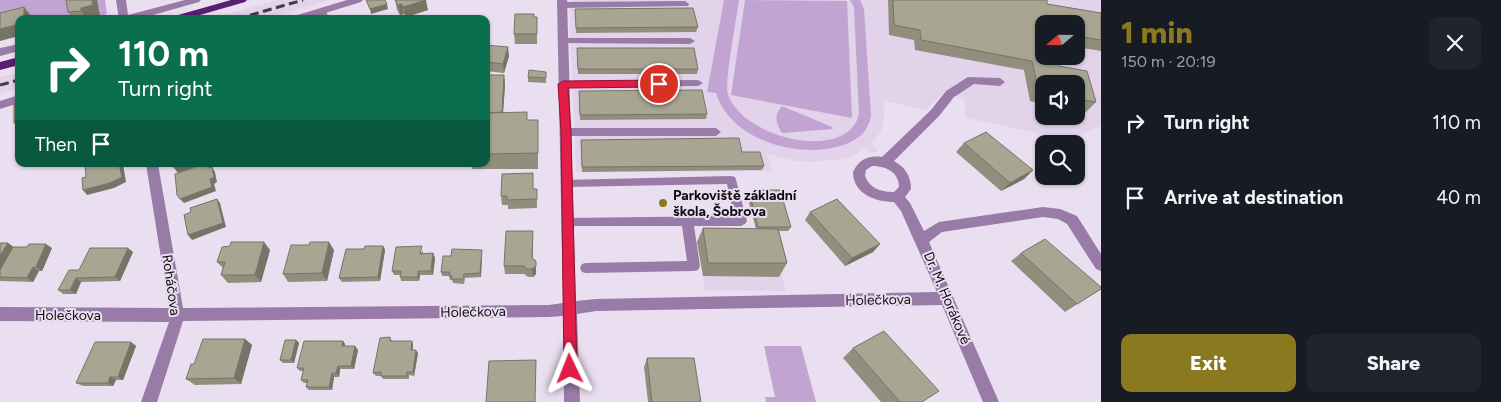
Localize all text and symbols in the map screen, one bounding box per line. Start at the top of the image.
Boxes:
text: 1 min [1121,14,1193,51]
north arrow [1035,15,1085,65]
map controls [1035,15,1085,185]
button: close [1429,17,1481,69]
text: 110 m [118,33,209,75]
icon: right [35,35,100,100]
text: 150 m · 20:19 [1121,52,1216,71]
pin [638,63,680,105]
icon: arrive [645,70,673,98]
text: Turn right [118,75,213,102]
button: sound [1035,75,1085,125]
icon: right [1121,109,1149,137]
text: Turn right [1164,111,1250,134]
text: 110 m [1432,111,1481,134]
icon: arrive [87,130,115,158]
text: Then [35,133,77,156]
button: search [1035,135,1085,185]
icon: arrive [1121,184,1149,212]
text: Arrive at destination [1164,186,1343,209]
text: 40 m [1436,186,1481,209]
place label: Parkoviště základní škola, Šobrova [673,187,798,220]
marker: Parkoviště základní škola, Šobrova [657,197,669,209]
street label: Dr. M. Horákové [920,249,974,347]
street label: Roháčova [158,253,184,317]
street label: Holečkova [845,291,911,309]
street label: Holečkova [440,303,506,321]
street label: Holečkova [35,307,101,324]
button: Exit [1121,334,1296,392]
button: Share [1306,334,1481,392]
position arrow [543,342,595,394]

